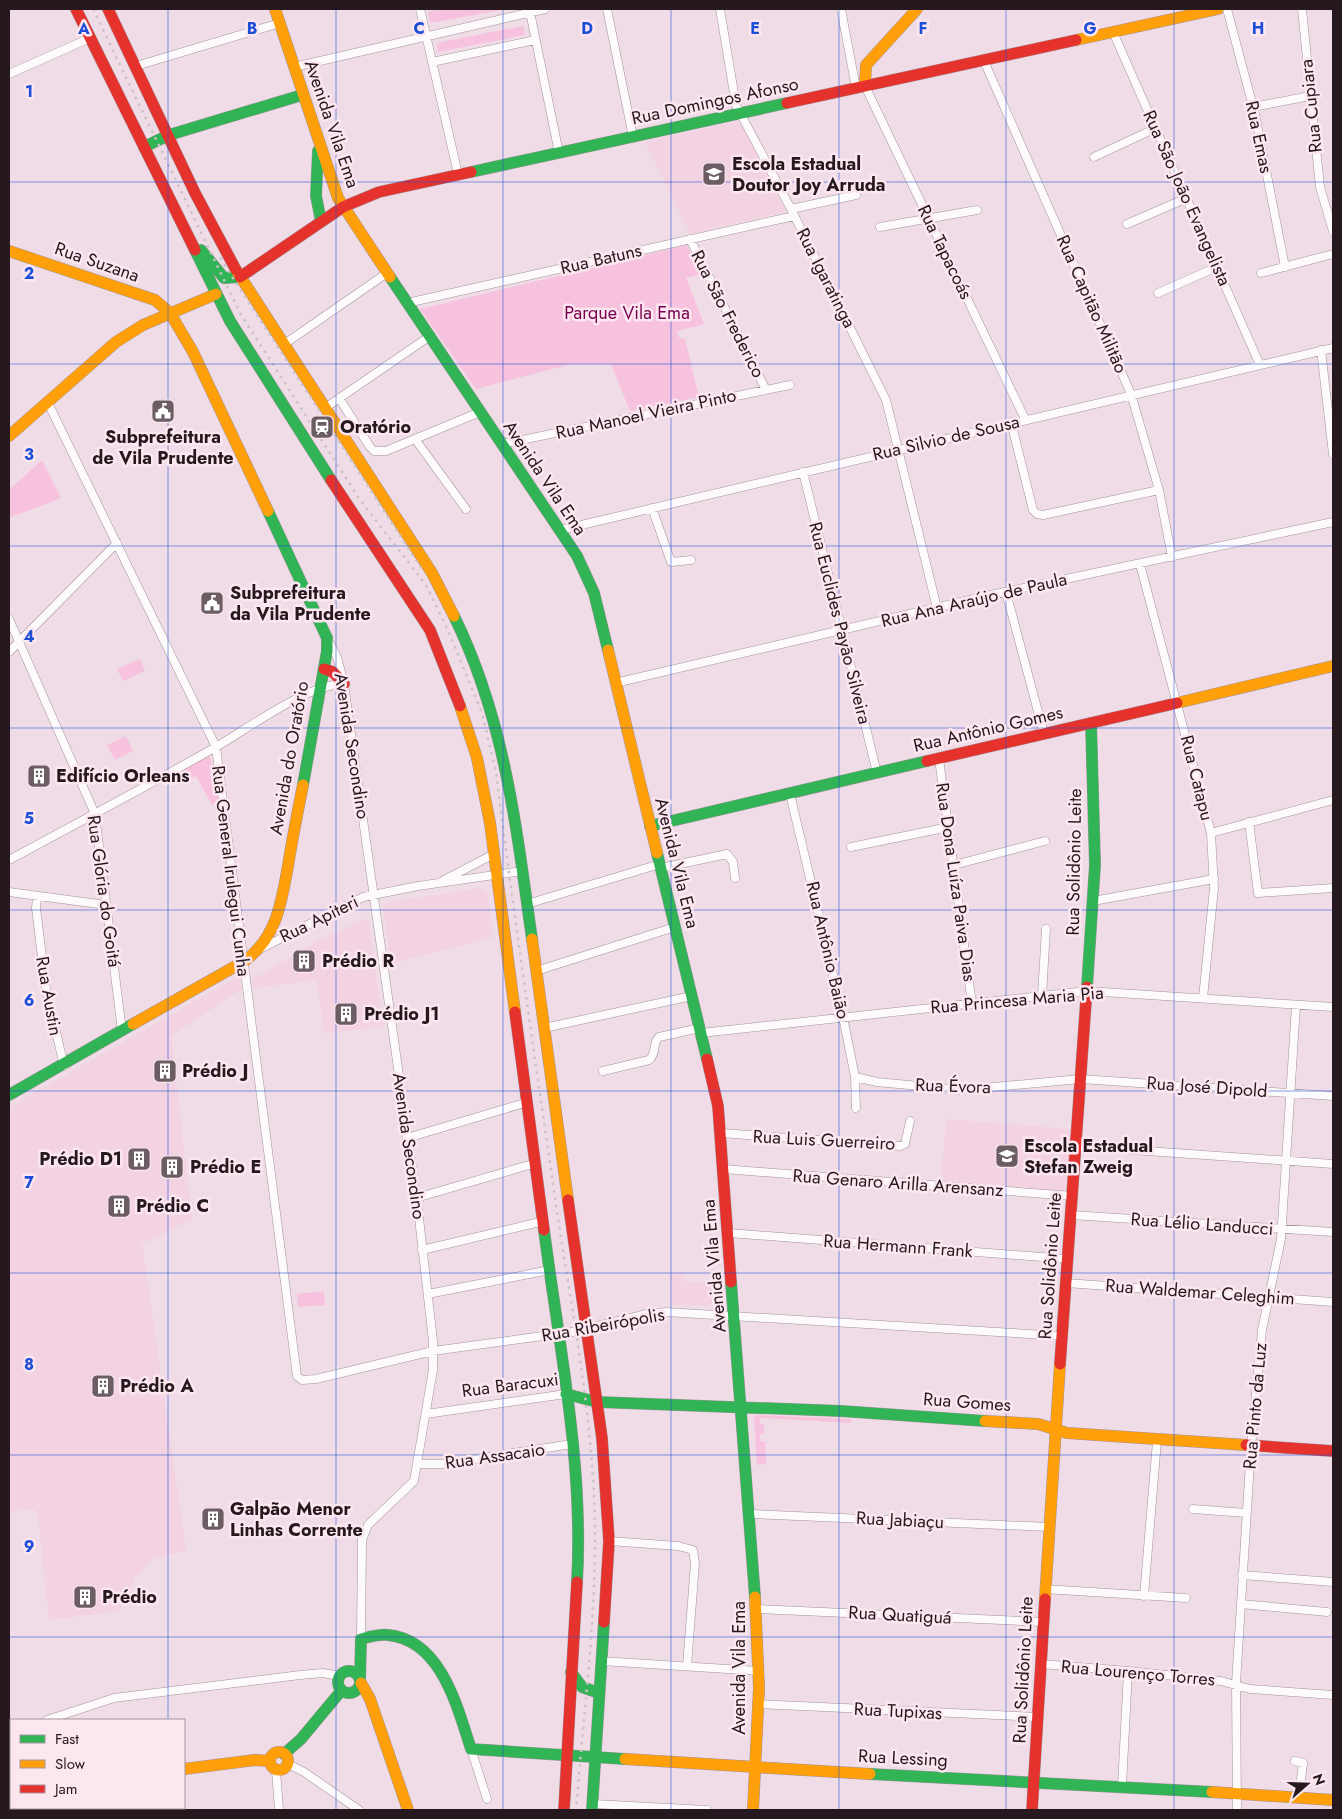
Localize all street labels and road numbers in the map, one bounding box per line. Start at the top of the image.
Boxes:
street label: Avenida Vila Ema [298,57,366,191]
street label: Rua Cupiara [1293,58,1329,154]
street label: Rua Domingos Afonso [629,71,801,131]
street label: Rua Emas [1239,98,1279,176]
street label: Rua São João Evangelista [1136,106,1238,290]
street label: Rua Tapacoás [911,200,979,304]
street label: Rua Igaratinga [790,223,862,333]
street label: Rua Capitão Militão [1050,231,1134,377]
street label: Rua Suzana [51,235,143,289]
street label: Rua Batuns [558,237,644,281]
street label: Rua São Frederico [685,246,771,382]
street label: Rua Manoel Vieira Pinto [553,382,739,446]
street label: Rua Silvio de Sousa [870,408,1022,468]
street label: Avenida Vila Ema [497,415,593,541]
street label: Rua Euclides Payão Silveira [802,519,878,727]
street label: Rua Ana Araújo de Paula [878,566,1070,634]
street label: Avenida Secondino [328,671,376,821]
street label: Avenida do Oratório [263,679,315,837]
street label: Rua Antônio Gomes [911,699,1065,759]
street label: Rua Catapu [1174,733,1220,823]
street label: Rua General Irulegui Cunha [205,764,257,978]
street label: Rua Dona Luíza Paiva Dias [929,781,983,983]
street label: Rua Solidônio Leite [1060,788,1088,936]
street label: Avenida Vila Ema [648,795,706,931]
street label: Rua Glória do Goitá [80,813,128,969]
street label: Rua Antônio Baião [800,879,856,1021]
street label: Rua Apiteri [275,889,363,949]
street label: Rua Austin [29,954,69,1038]
street label: Rua Princesa Maria Pia [929,979,1105,1021]
street label: Rua José Dipold [1146,1070,1268,1104]
street label: Avenida Secondino [386,1071,432,1221]
street label: Rua Évora [915,1072,991,1100]
street label: Rua Luis Guerreiro [752,1123,896,1157]
street label: Rua Genaro Arilla Arensanz [792,1163,1005,1203]
street label: Rua Solidônio Leite [1032,1192,1068,1340]
street label: Avenida Vila Ema [695,1198,733,1334]
street label: Rua Lélio Landucci [1130,1206,1274,1242]
street label: Rua Hermann Frank [822,1228,974,1264]
street label: Rua Waldemar Celeghim [1104,1272,1296,1312]
street label: Rua Ribeirópolis [539,1301,667,1349]
street label: Rua Pinto da Luz [1237,1341,1274,1470]
street label: Rua Baracuxi [460,1366,560,1404]
street label: Rua Gomes [922,1386,1012,1418]
street label: Rua Assacaio [443,1436,547,1476]
street label: Rua Jabiaçu [855,1505,945,1535]
street label: Rua Solidônio Leite [1006,1596,1040,1744]
street label: Rua Quatiguá [848,1599,952,1631]
street label: Avenida Vila Ema [726,1601,752,1735]
street label: Rua Lourenço Torres [1060,1653,1216,1693]
street label: Rua Tupixas [853,1696,943,1726]
street label: Rua Lessing [857,1743,949,1773]

